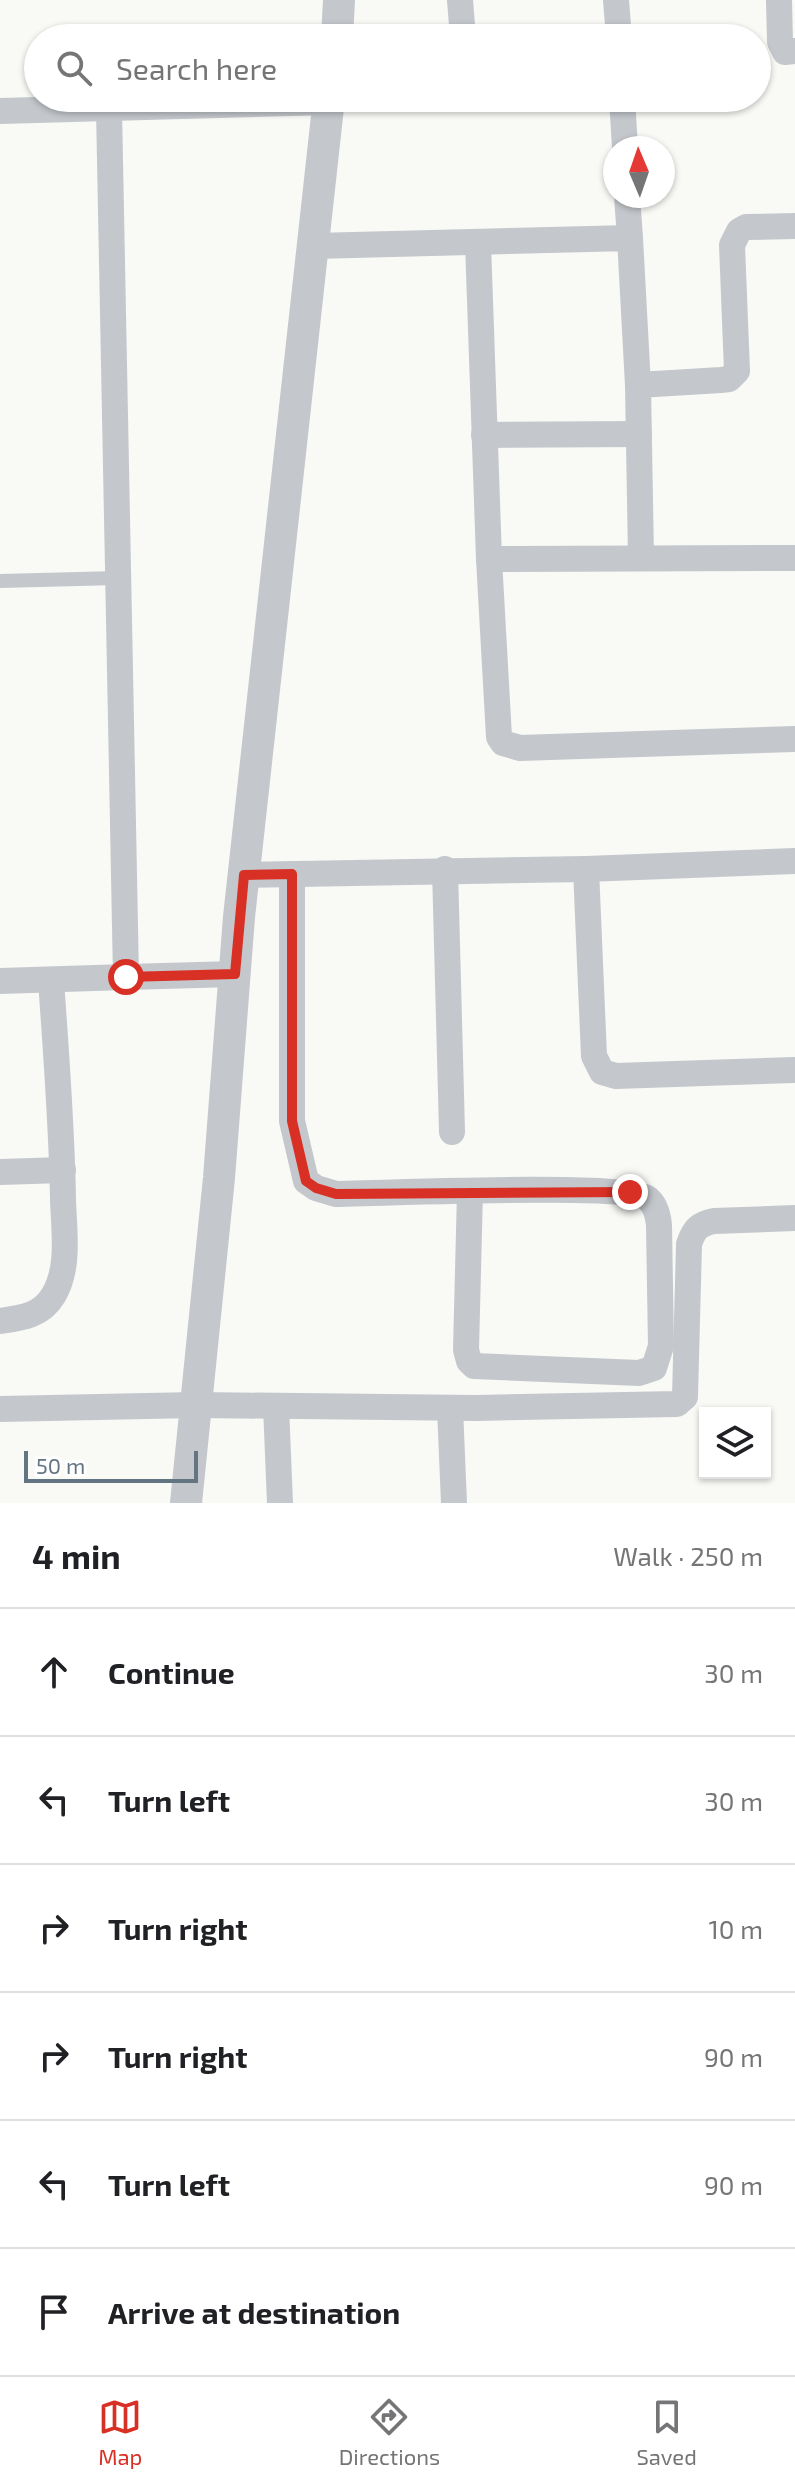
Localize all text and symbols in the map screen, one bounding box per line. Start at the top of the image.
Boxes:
search box [24,24,771,112]
icon: search [52,46,96,90]
text: Search here [116,50,277,86]
north arrow [603,136,675,208]
route start [108,959,144,995]
route end [612,1174,648,1210]
map controls [699,1407,771,1479]
button: layers [699,1407,771,1479]
scale bar [24,1447,198,1483]
text: 50 m [36,1452,85,1478]
text: 4 min [32,1535,121,1576]
text: Walk · 250 m [613,1540,763,1571]
icon: ahead [32,1650,76,1694]
text: Continue [108,1654,235,1690]
text: 30 m [704,1657,763,1688]
icon: left [32,1778,76,1822]
text: Turn left [108,1782,230,1818]
text: 30 m [704,1785,763,1816]
icon: right [32,1906,76,1950]
text: Turn right [108,1910,248,1946]
text: 10 m [708,1913,763,1944]
icon: right [32,2034,76,2078]
text: Turn right [108,2038,248,2074]
text: 90 m [704,2041,763,2072]
icon: left [32,2162,76,2206]
text: Turn left [108,2166,230,2202]
text: 90 m [704,2169,763,2200]
icon: arrive [32,2290,76,2334]
text: Arrive at destination [108,2294,400,2330]
tab: Map [98,2395,142,2469]
tab: Directions [339,2395,440,2469]
tab: Saved [636,2395,697,2469]

